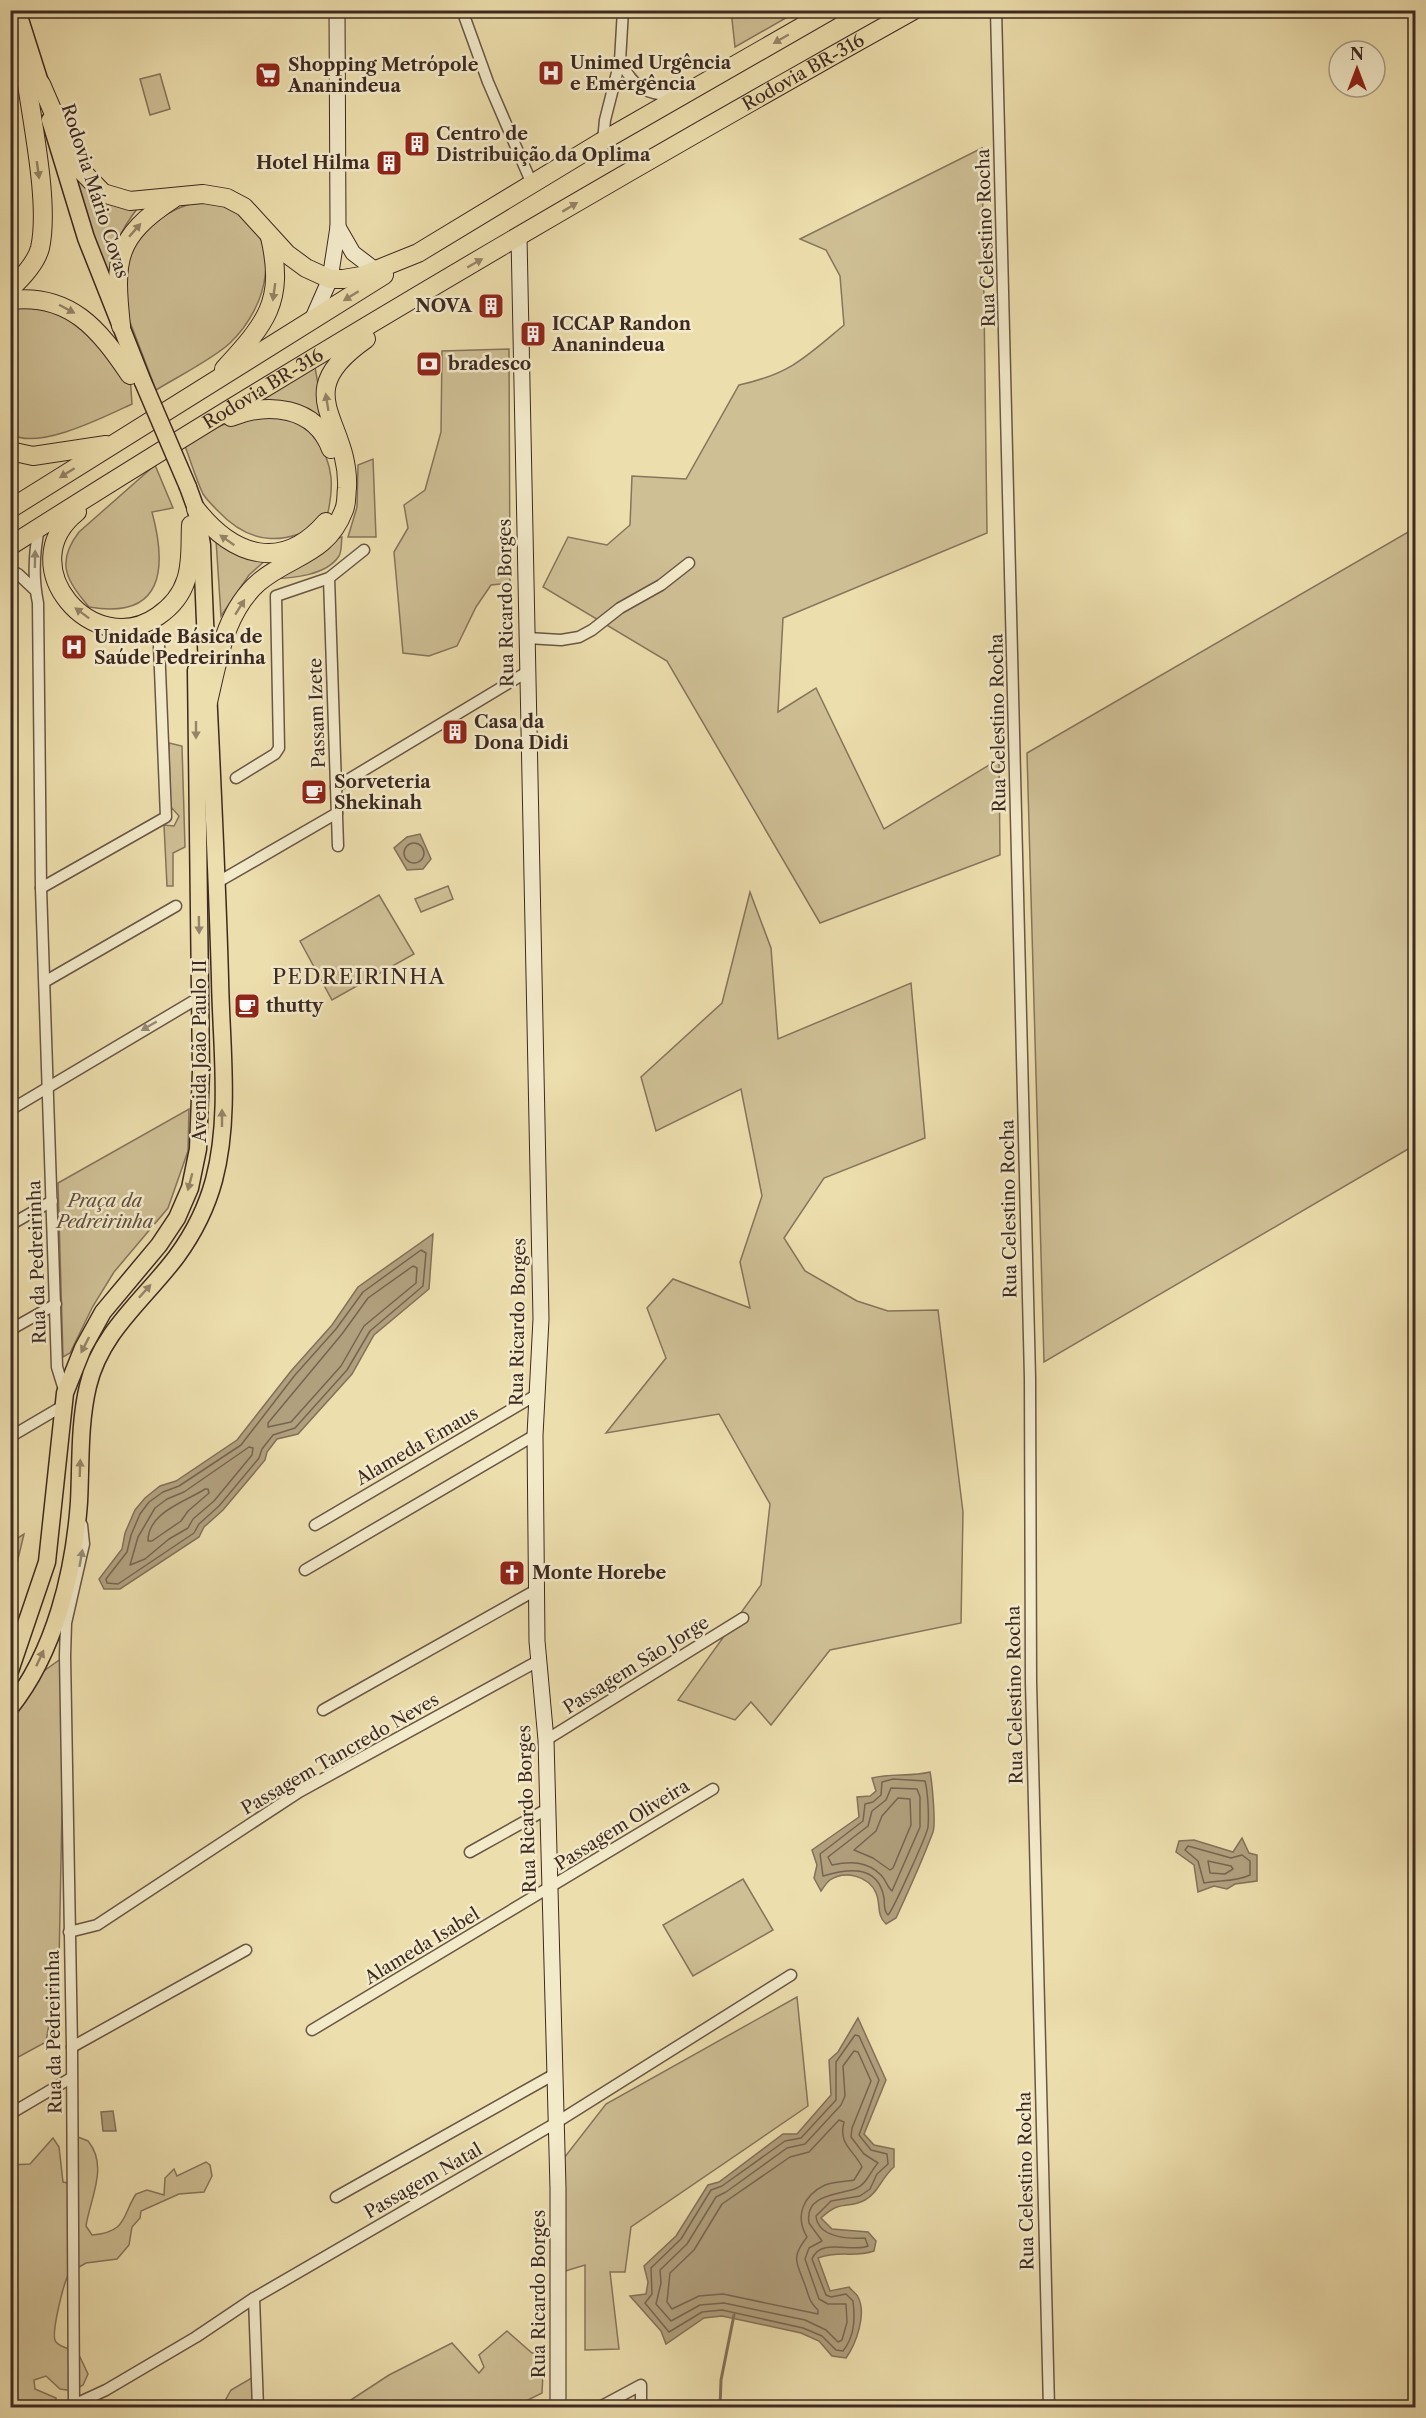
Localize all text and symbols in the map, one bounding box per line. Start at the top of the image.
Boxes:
street label: Rodovia BR-316 [738,29,868,116]
one-way arrow [772,34,789,44]
north arrow [1327,39,1387,99]
text: N [1350,44,1364,64]
place label: Unimed Urgência e Emergência [570,52,732,95]
place label: Shopping Metrópole Ananindeua [287,54,479,97]
hospital icon: Unimed Urgência e Emergência [536,58,566,88]
supermarket icon: Shopping Metrópole Ananindeua [253,60,283,90]
street label: Rodovia Mário Covas [56,101,134,281]
place label: Centro de Distribuição da Oplima [436,123,651,166]
building icon: Centro de Distribuição da Oplima [402,129,432,159]
building icon: Hotel Hilma [374,148,404,178]
street label: Rua Celestino Rocha [972,148,1000,328]
place label: Hotel Hilma [256,152,371,174]
one-way arrow [33,160,43,179]
one-way arrow [562,202,579,212]
one-way arrow [128,222,141,238]
one-way arrow [467,257,483,268]
one-way arrow [269,283,278,302]
one-way arrow [343,290,359,301]
building icon: NOVA [476,291,506,321]
place label: NOVA [415,295,473,317]
one-way arrow [59,304,76,314]
place label: ICCAP Randon Ananindeua [551,313,692,356]
building icon: ICCAP Randon Ananindeua [518,319,548,349]
street label: Rodovia BR-316 [199,344,327,434]
bank icon: bradesco [414,349,444,379]
place label: bradesco [447,353,531,375]
one-way arrow [322,392,331,411]
one-way arrow [59,468,75,479]
street label: Rua Ricardo Borges [494,519,518,687]
one-way arrow [220,534,236,546]
one-way arrow [30,550,40,569]
one-way arrow [234,599,245,615]
one-way arrow [74,608,89,620]
place label: Unidade Básica de Saúde Pedreirinha [94,626,266,669]
hospital icon: Unidade Básica de Saúde Pedreirinha [59,632,89,662]
street label: Rua Celestino Rocha [985,633,1011,813]
street label: Passam Izete [304,657,330,769]
place label: Casa da Dona Didi [474,711,569,754]
building icon: Casa da Dona Didi [440,717,470,747]
one-way arrow [191,721,201,740]
place label: Sorveteria Shekinah [334,771,431,814]
cafe icon: Sorveteria Shekinah [299,777,329,807]
one-way arrow [194,916,204,935]
street label: Avenida João Paulo II [189,960,211,1143]
district label: PEDREIRINHA [272,964,446,989]
cafe icon: thutty [232,991,262,1021]
place label: thutty [266,995,324,1017]
one-way arrow [141,1021,158,1031]
one-way arrow [217,1108,227,1127]
street label: Rua Celestino Rocha [996,1119,1022,1299]
one-way arrow [185,1173,195,1191]
street label: Rua da Pedreirinha [23,1179,51,1344]
park label: Praça da Pedreirinha [55,1190,154,1233]
street label: Rua Ricardo Borges [506,1238,530,1406]
one-way arrow [138,1284,151,1299]
one-way arrow [81,1336,90,1353]
street label: Alameda Emaus [351,1402,482,1490]
one-way arrow [76,1459,85,1478]
one-way arrow [77,1548,86,1567]
church icon: Monte Horebe [497,1558,527,1588]
place label: Monte Horebe [532,1562,666,1584]
street label: Rua Celestino Rocha [1002,1605,1028,1785]
street label: Passagem São Jorge [559,1611,713,1719]
one-way arrow [36,1649,45,1666]
street label: Passagem Tancredo Neves [237,1688,443,1820]
street label: Rua Ricardo Borges [513,1724,541,1894]
street label: Passagem Oliveira [551,1774,694,1875]
street label: Alameda Isabel [360,1903,484,1990]
street label: Rua da Pedreirinha [42,1949,66,2114]
street label: Rua Celestino Rocha [1013,2091,1039,2271]
street label: Passagem Natal [360,2138,486,2224]
street label: Rua Ricardo Borges [528,2210,550,2378]

